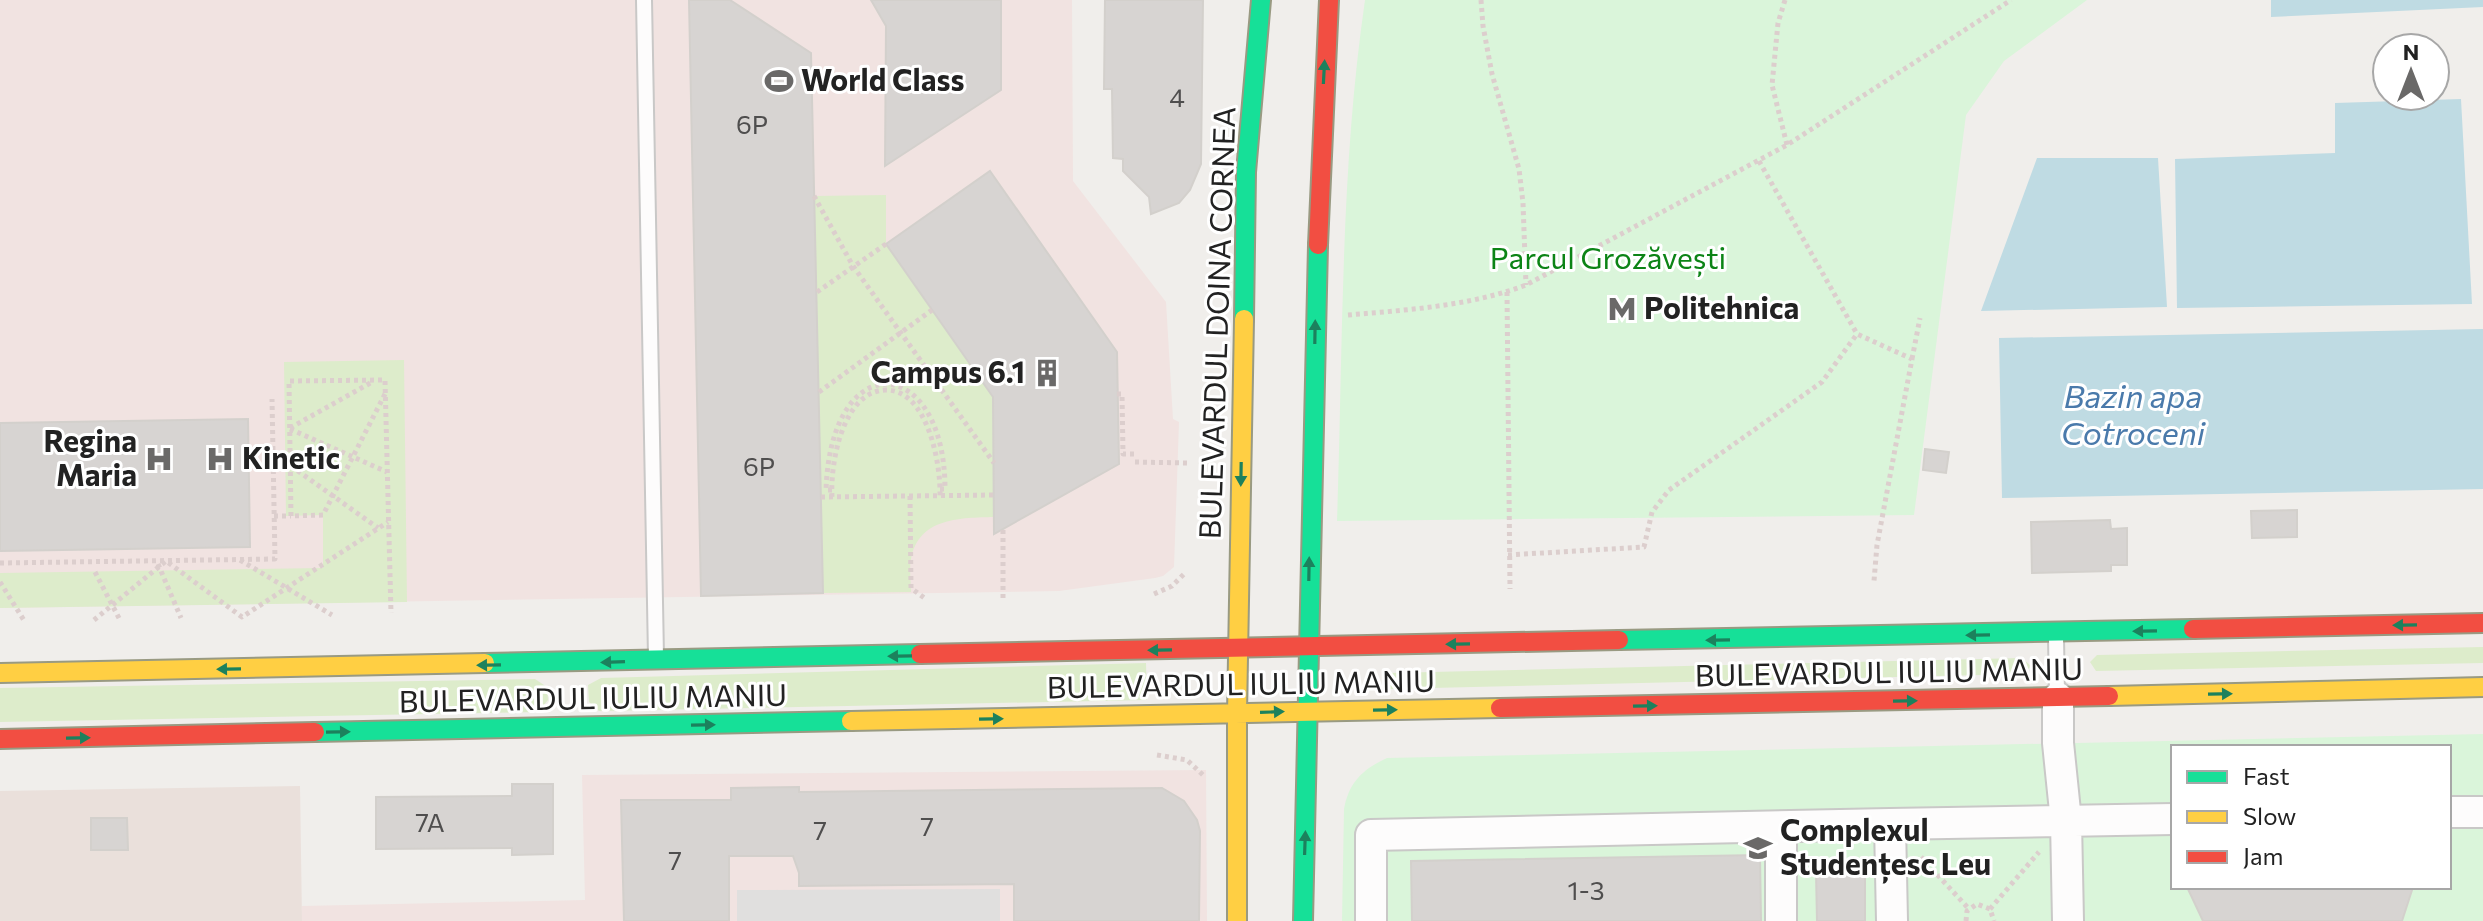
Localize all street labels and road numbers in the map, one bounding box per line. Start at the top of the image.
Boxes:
street label: BULEVARDUL DOINA CORNEA [1189,106,1242,540]
street label: BULEVARDUL IULIU MANIU [1695,649,2083,692]
street label: BULEVARDUL IULIU MANIU [1047,661,1435,704]
street label: BULEVARDUL IULIU MANIU [399,675,787,718]

